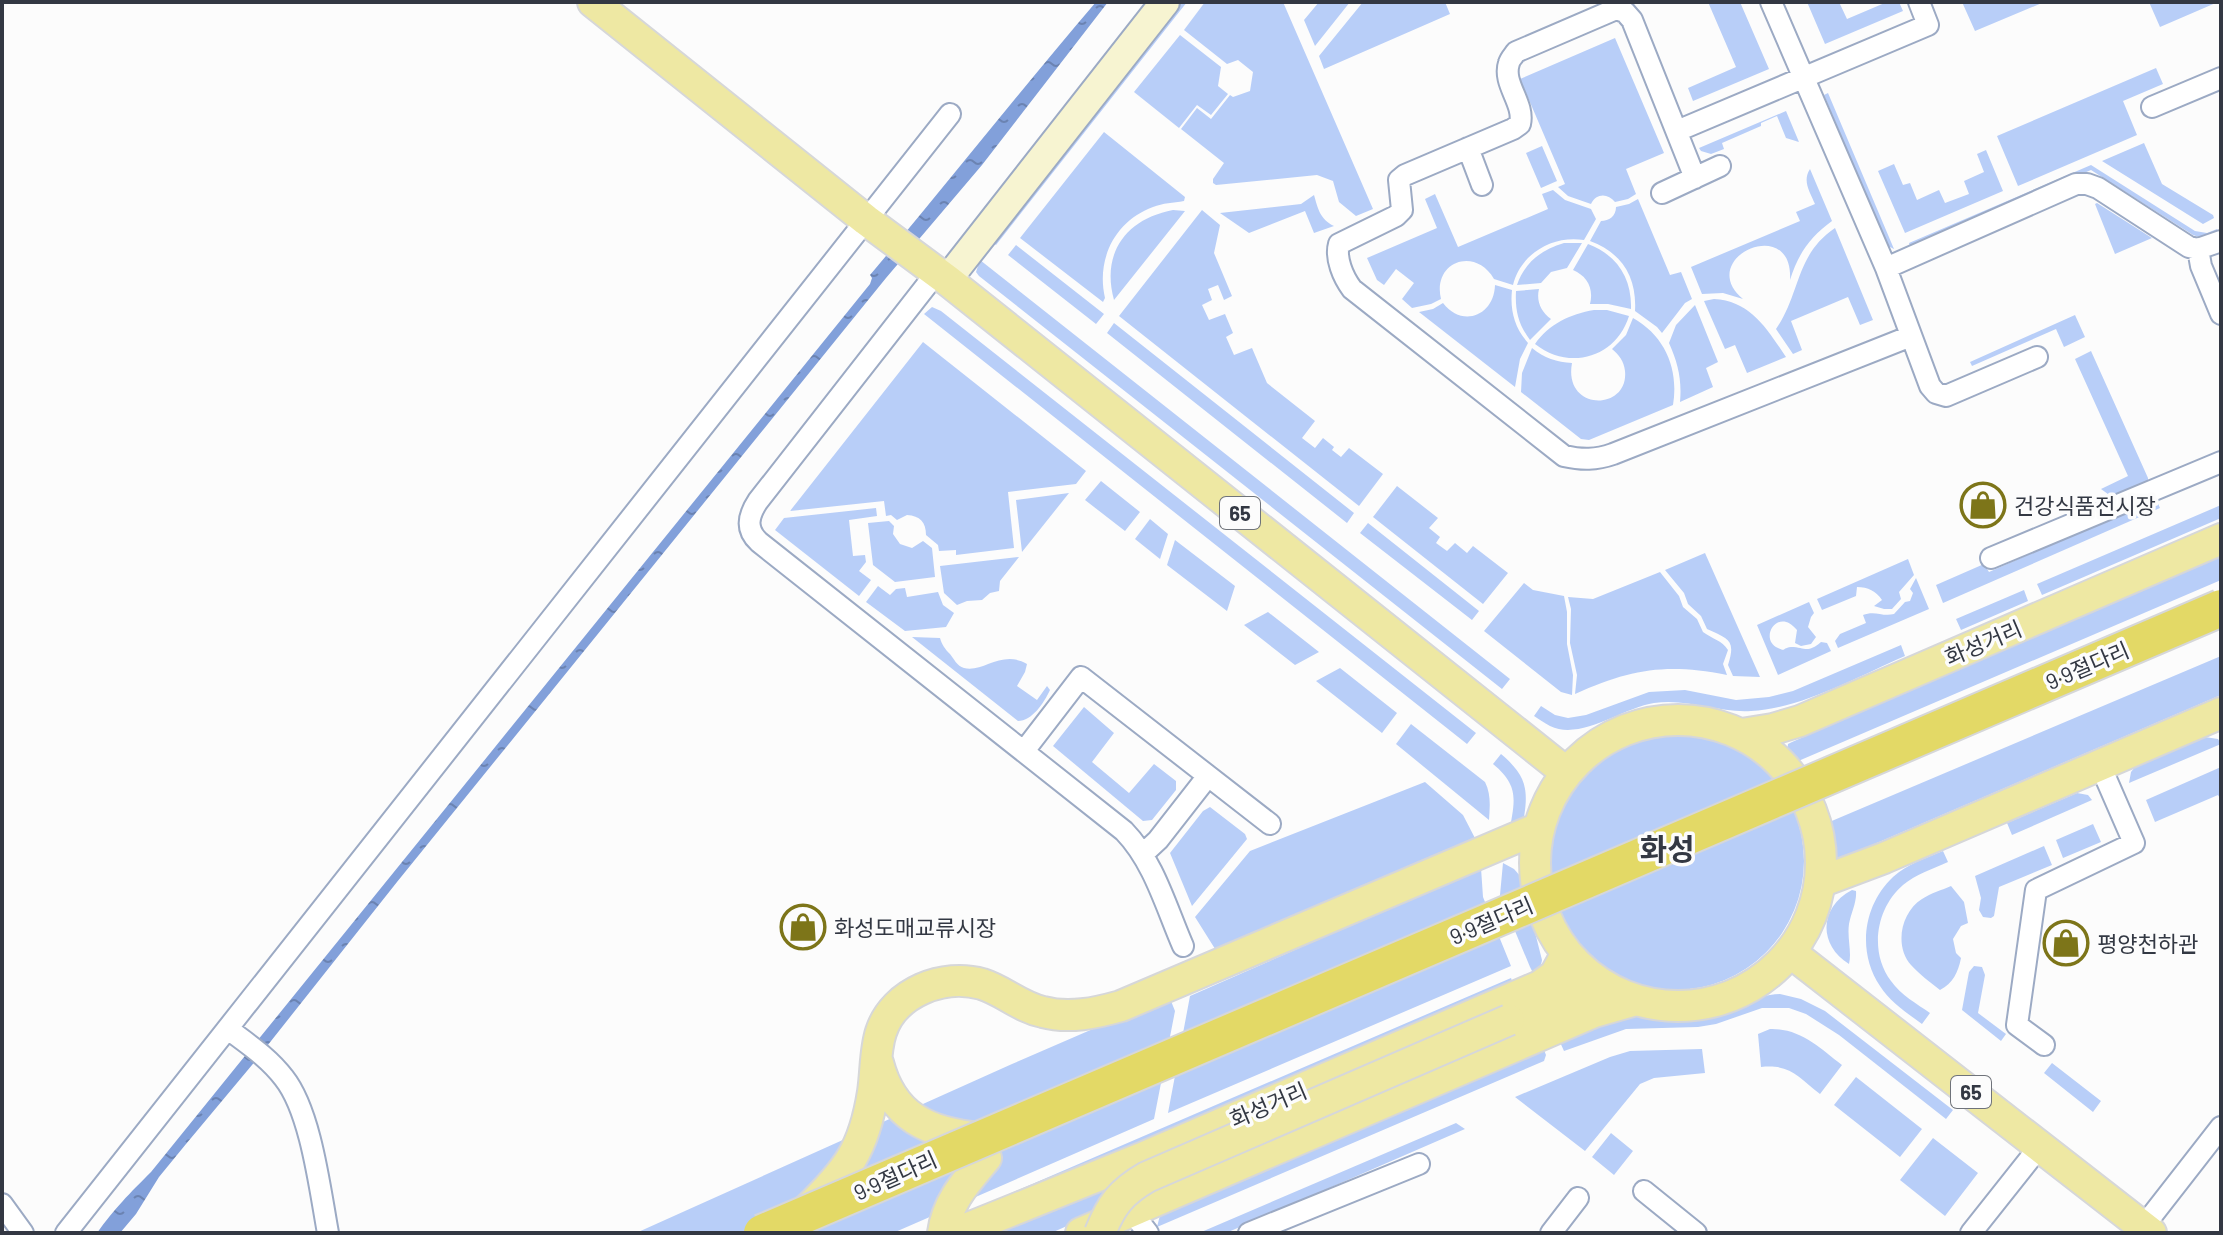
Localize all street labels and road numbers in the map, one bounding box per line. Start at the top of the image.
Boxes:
road number: 65 [1220,497,1260,529]
street label: 화성거리 [1941,614,2025,670]
street label: 9·9절다리 [2041,636,2133,694]
street label: 9·9절다리 [1445,891,1537,949]
street label: 화성거리 [1226,1076,1310,1132]
road number: 65 [1951,1076,1991,1108]
street label: 9·9절다리 [849,1145,941,1205]

